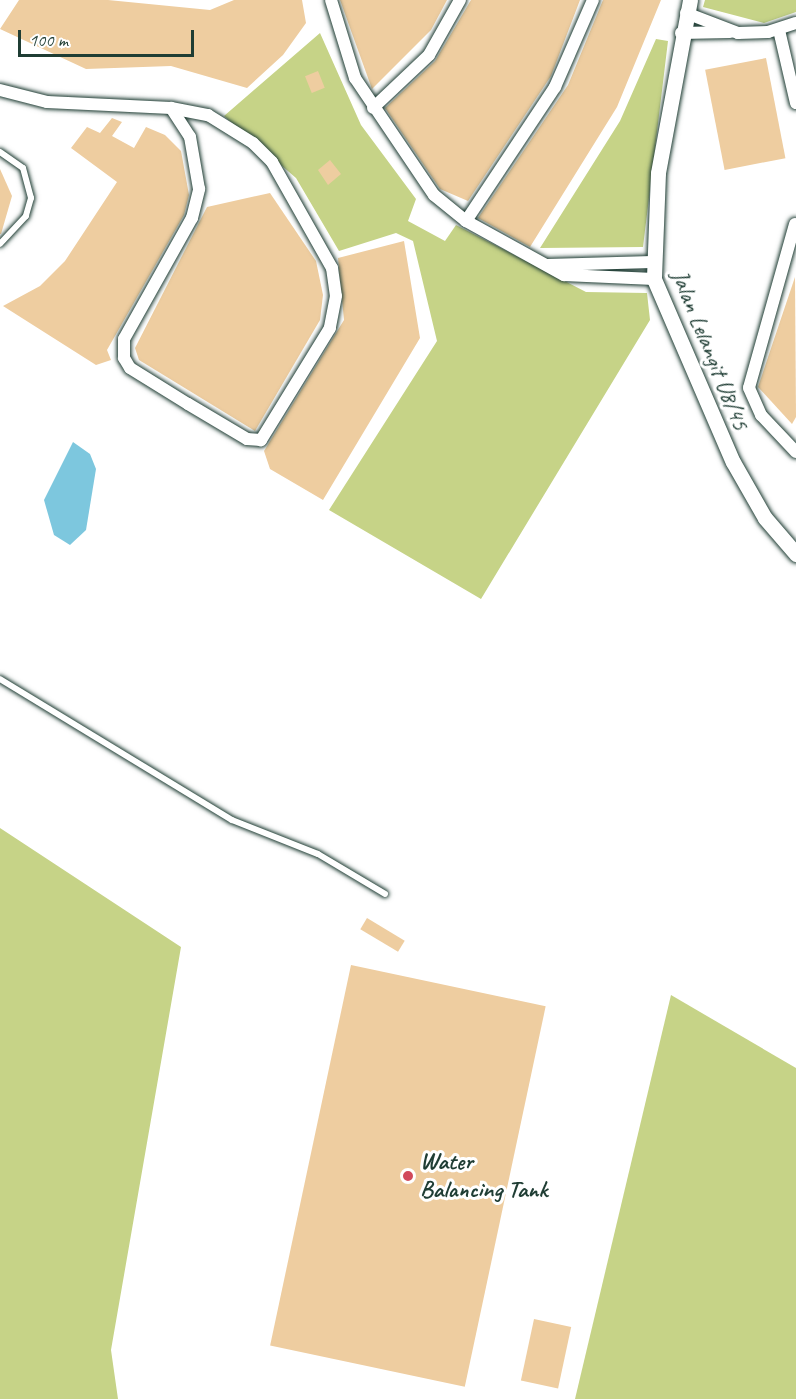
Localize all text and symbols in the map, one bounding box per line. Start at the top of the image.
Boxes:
scale bar [21,18,196,56]
text: 100 m [29,29,68,51]
street label: Jalan Lelangit U8/45 [665,266,755,434]
place label: Water Balancing Tank [420,1148,547,1204]
marker: Water Balancing Tank [401,1169,415,1183]

